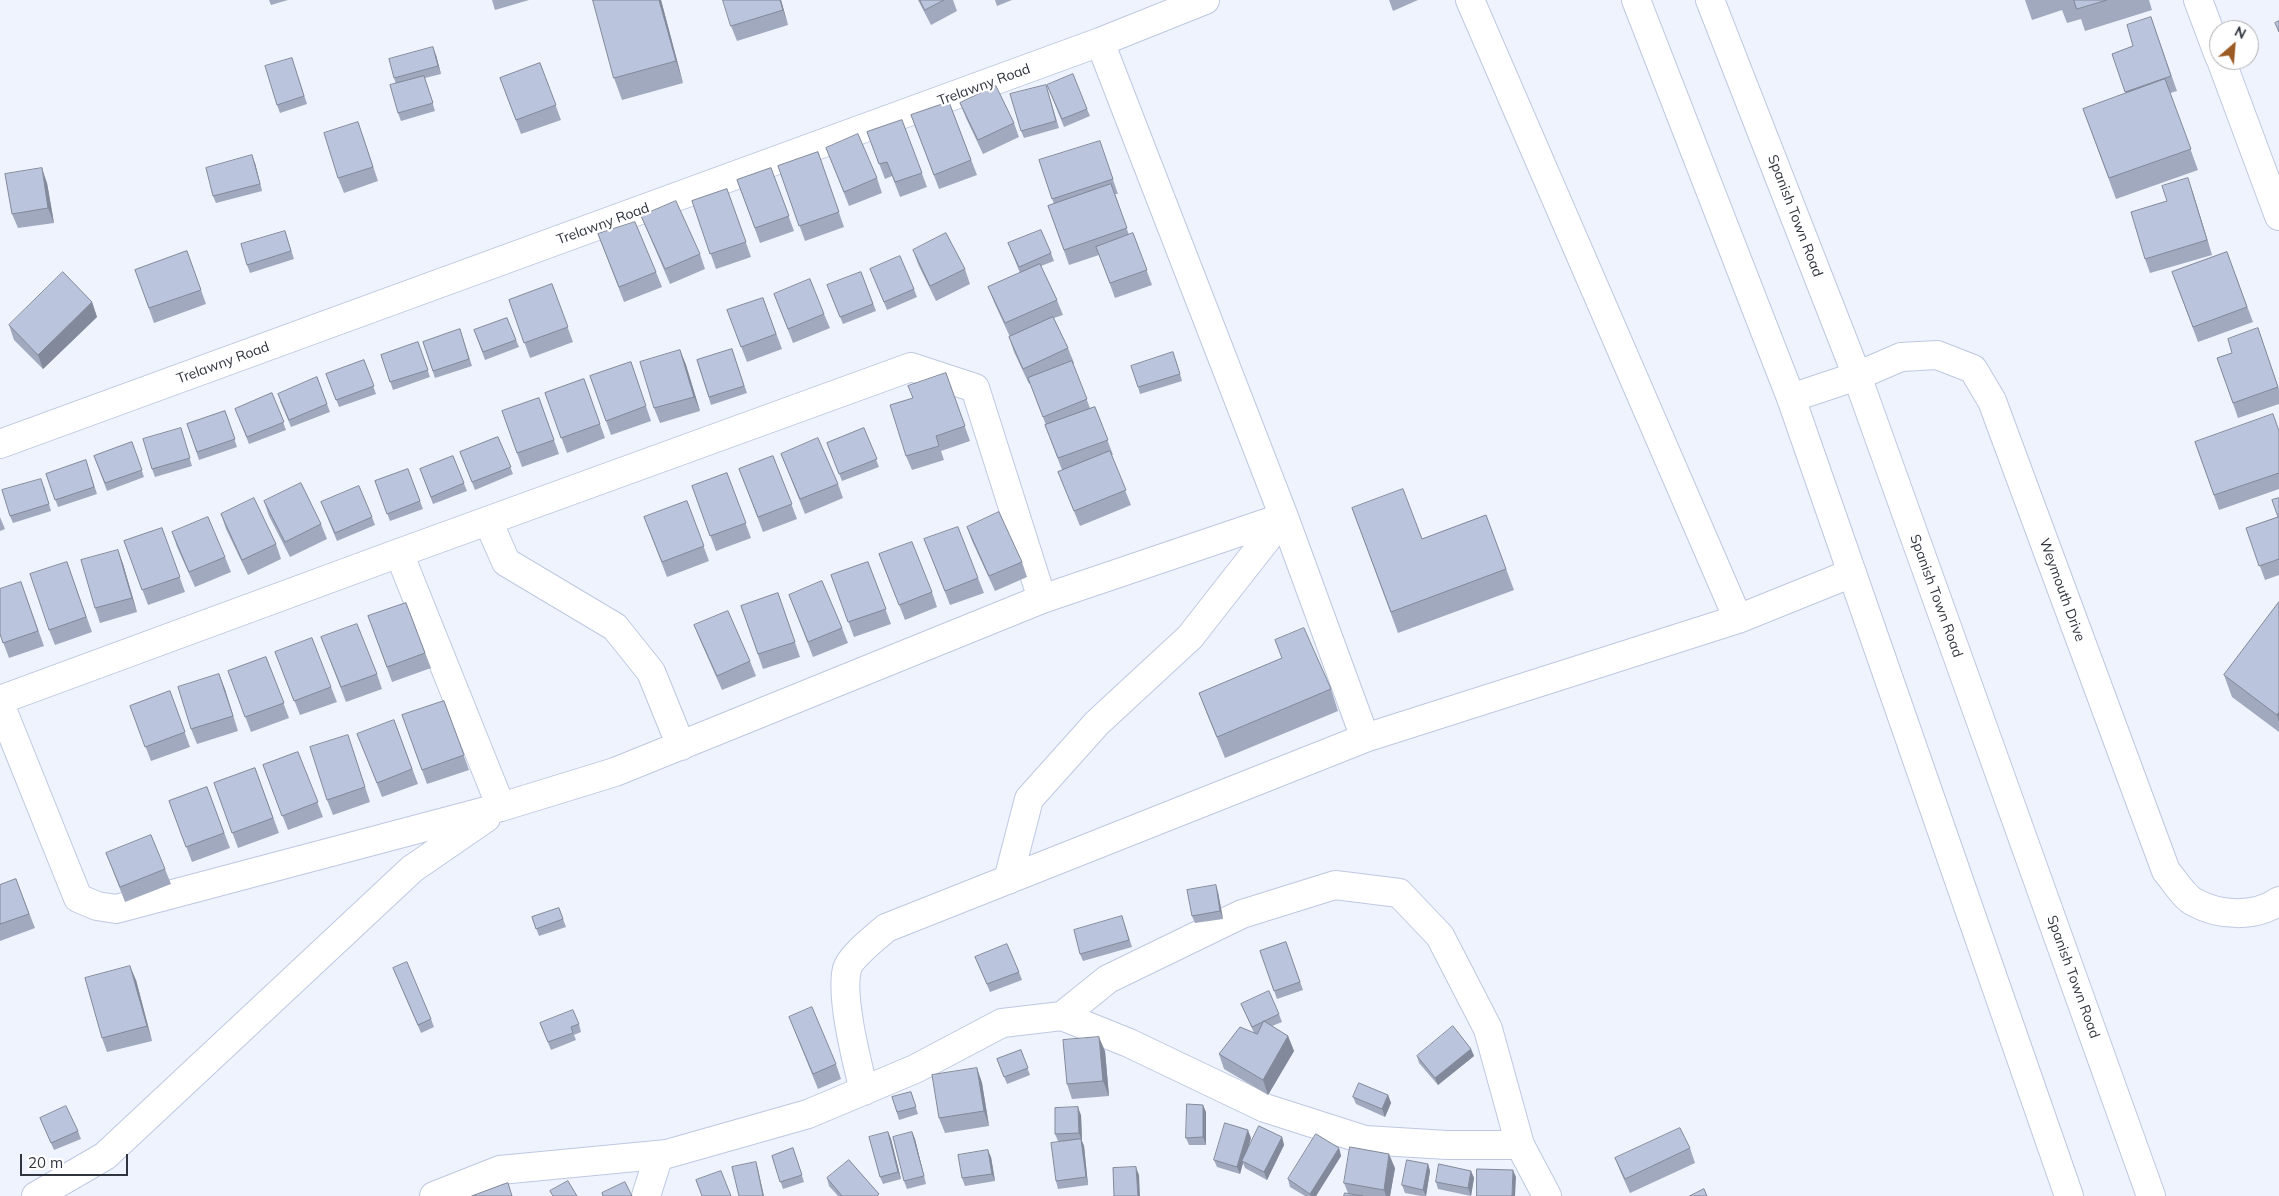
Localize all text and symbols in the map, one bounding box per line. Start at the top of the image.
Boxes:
north arrow [2209,20,2259,70]
text: N [2232,22,2249,43]
street label: Trelawny Road [935,60,1033,110]
street label: Spanish Town Road [1764,153,1826,279]
street label: Trelawny Road [554,199,652,249]
street label: Trelawny Road [174,338,272,388]
street label: Spanish Town Road [1906,532,1966,660]
street label: Weymouth Drive [2036,536,2088,644]
street label: Spanish Town Road [2043,913,2103,1041]
scale bar [22,1144,130,1176]
text: 20 m [28,1153,63,1172]

